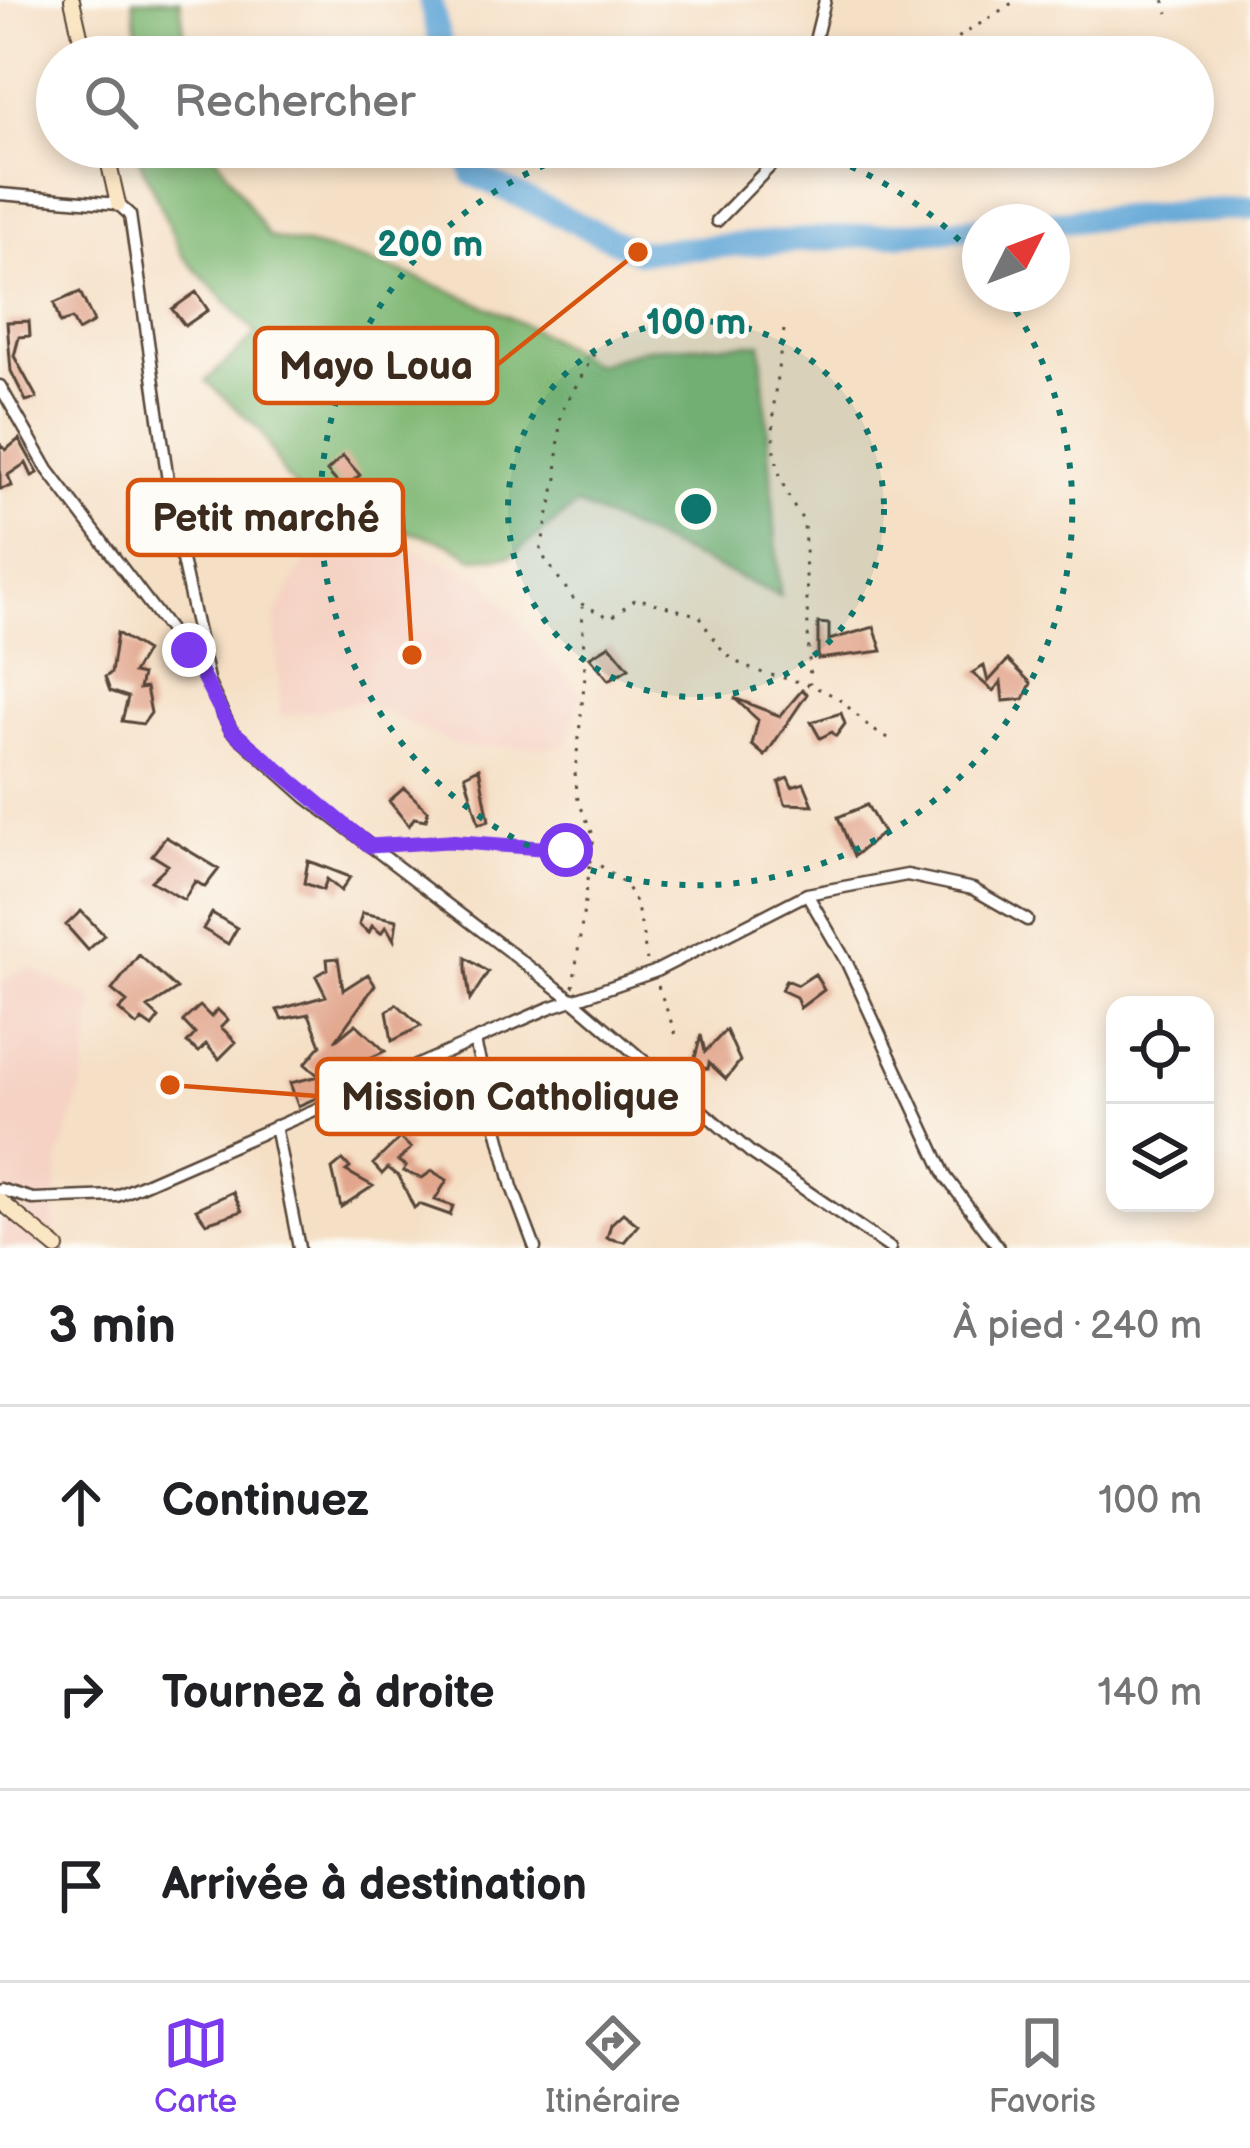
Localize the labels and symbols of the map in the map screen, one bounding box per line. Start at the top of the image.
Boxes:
north arrow [962,204,1070,312]
text: 200 m [377,224,483,267]
text: 100 m [646,302,746,345]
callout: Mayo Loua [255,328,497,403]
text: Mayo Loua [279,344,473,391]
callout: Petit marché [128,480,403,555]
centre of rings [675,488,717,530]
text: Petit marché [152,496,380,543]
route end [162,623,216,677]
route start [539,823,593,877]
callout: Mission Catholique [317,1059,703,1134]
text: Mission Catholique [341,1075,679,1122]

